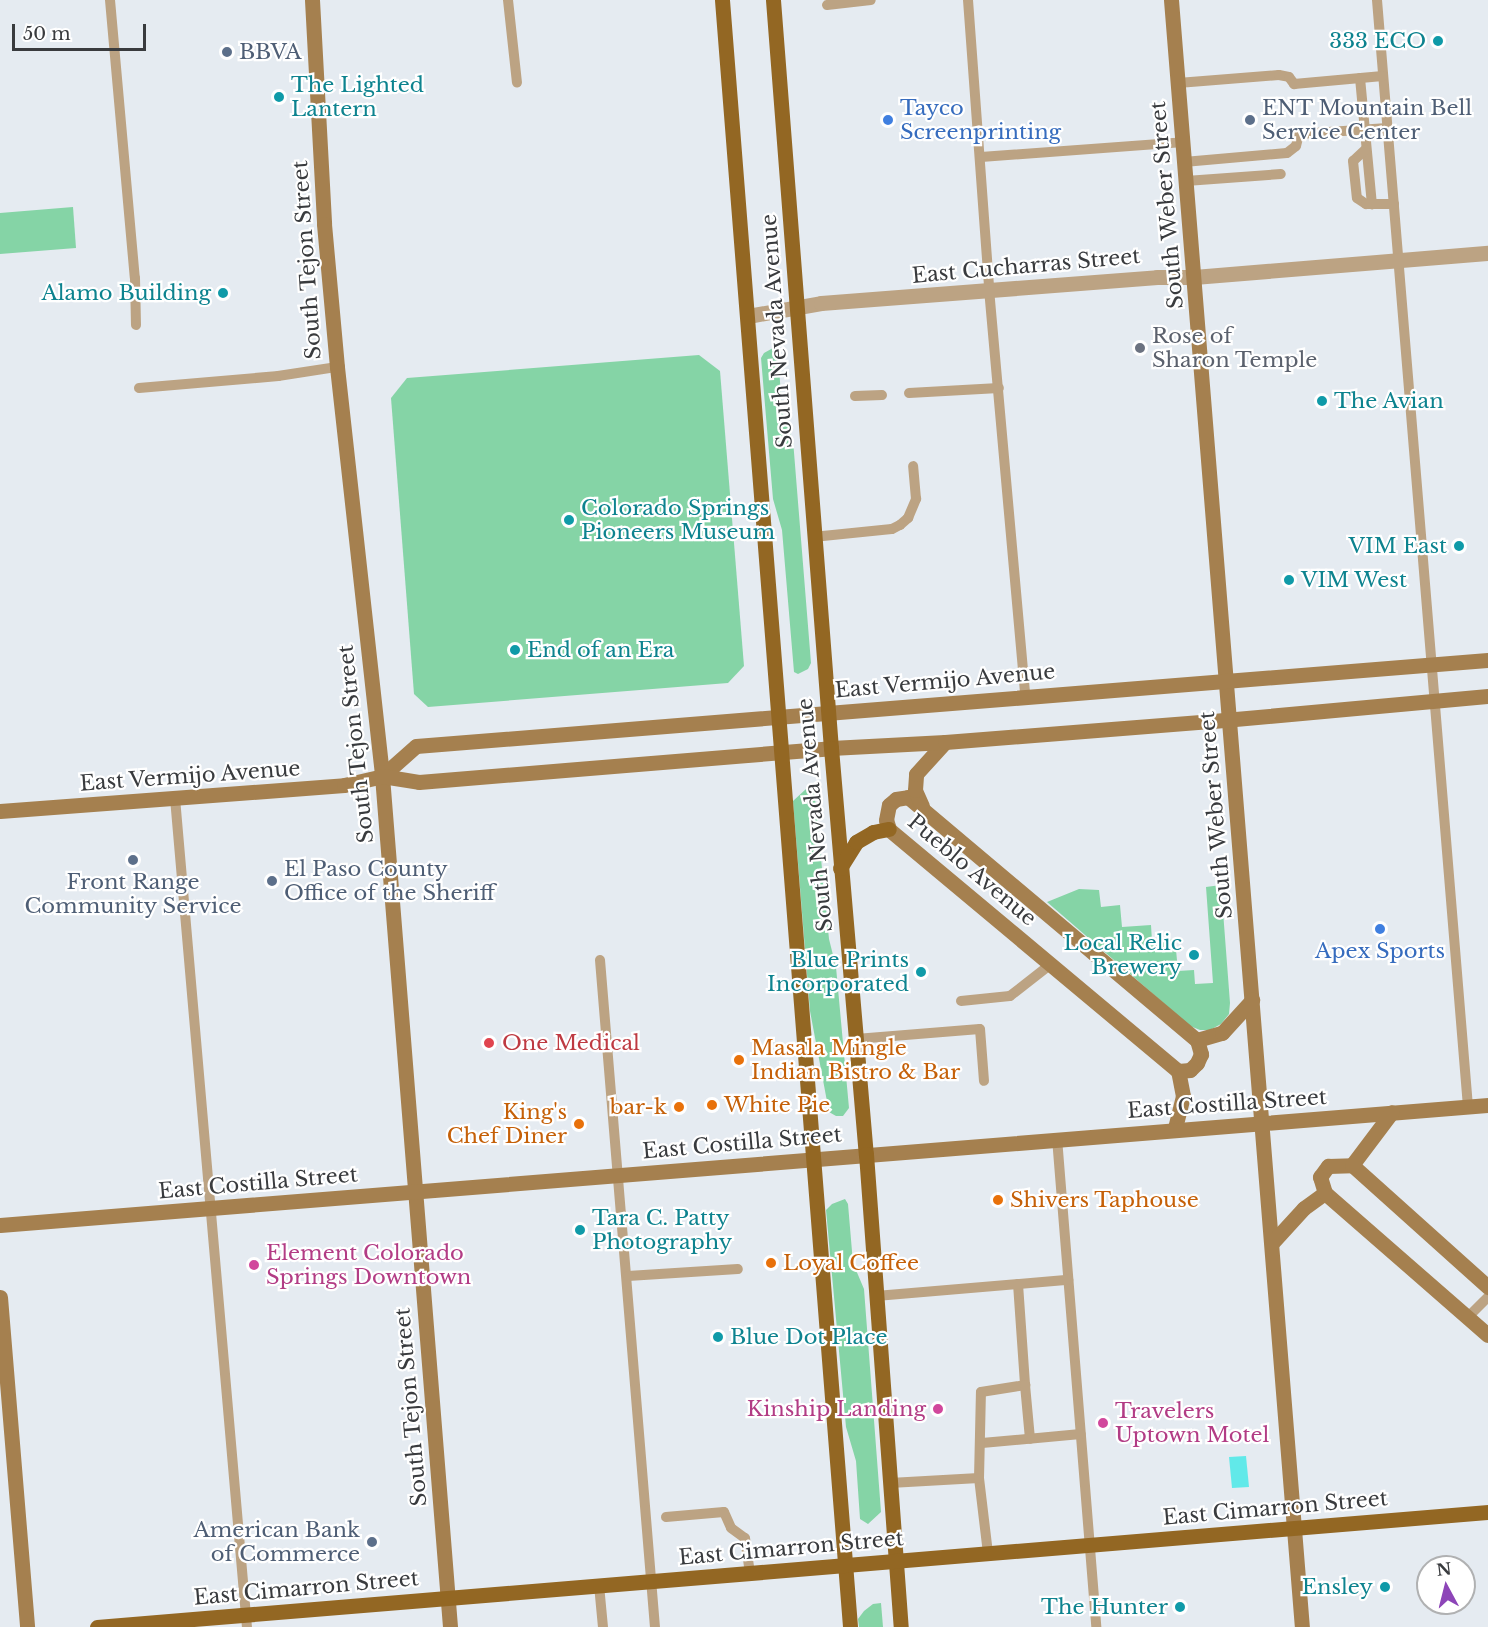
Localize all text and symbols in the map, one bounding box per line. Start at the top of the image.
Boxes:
scale bar [15,12,148,50]
text: 50 m [23,23,71,45]
place label: 333 ECO [1329,28,1426,54]
marker: 333 ECO [1431,34,1445,48]
place label: BBVA [239,39,302,65]
marker: BBVA [220,45,234,59]
place label: The Lighted Lantern [291,72,424,122]
marker: The Lighted Lantern [272,90,286,104]
place label: Tayco Screenprinting [900,95,1061,145]
place label: ENT Mountain Bell Service Center [1262,95,1473,145]
street label: South Weber Street [1145,99,1189,311]
marker: Tayco Screenprinting [881,113,895,127]
marker: ENT Mountain Bell Service Center [1243,113,1257,127]
street label: South Tejon Street [287,159,327,361]
street label: South Nevada Avenue [756,212,798,450]
street label: East Cucharras Street [911,243,1141,289]
place label: Alamo Building [42,280,211,306]
marker: Alamo Building [216,286,230,300]
place label: Rose of Sharon Temple [1152,323,1318,373]
marker: Rose of Sharon Temple [1133,341,1147,355]
place label: The Avian [1334,388,1444,414]
marker: The Avian [1315,394,1329,408]
place label: Colorado Springs Pioneers Museum [581,495,775,545]
marker: Colorado Springs Pioneers Museum [562,513,576,527]
place label: VIM East [1349,533,1447,559]
marker: VIM East [1452,539,1466,553]
place label: VIM West [1301,567,1408,593]
marker: VIM West [1282,573,1296,587]
place label: End of an Era [527,637,674,663]
street label: South Tejon Street [333,643,379,845]
marker: End of an Era [508,643,522,657]
street label: East Vermijo Avenue [833,659,1057,703]
street label: South Nevada Avenue [792,696,838,934]
street label: South Weber Street [1194,709,1238,921]
street label: East Vermijo Avenue [78,756,302,796]
street label: Pueblo Avenue [902,809,1042,931]
marker: Front Range Community Service [126,853,140,867]
place label: El Paso County Office of the Sheriff [284,856,495,906]
place label: Front Range Community Service [24,869,242,919]
marker: El Paso County Office of the Sheriff [265,874,279,888]
marker: Apex Sports [1373,922,1387,936]
place label: Local Relic Brewery [1064,930,1182,980]
place label: Apex Sports [1315,938,1445,964]
place label: Blue Prints Incorporated [767,947,909,997]
marker: Local Relic Brewery [1187,948,1201,962]
marker: Blue Prints Incorporated [914,965,928,979]
place label: One Medical [502,1030,640,1056]
marker: One Medical [480,1034,498,1052]
place label: Masala Mingle Indian Bistro & Bar [751,1035,960,1085]
marker: Masala Mingle Indian Bistro & Bar [732,1053,746,1067]
street label: East Costilla Street [1126,1084,1328,1124]
place label: White Pie [724,1092,830,1118]
place label: bar-k [610,1094,667,1120]
marker: White Pie [705,1098,719,1112]
place label: King's Chef Diner [447,1099,567,1149]
marker: bar-k [672,1100,686,1114]
marker: King's Chef Diner [572,1117,586,1131]
street label: East Costilla Street [641,1122,843,1164]
street label: East Costilla Street [157,1162,359,1204]
place label: Shivers Taphouse [1010,1187,1199,1213]
marker: Shivers Taphouse [991,1193,1005,1207]
place label: Tara C. Patty Photography [592,1205,732,1255]
marker: Tara C. Patty Photography [573,1223,587,1237]
place label: Element Colorado Springs Downtown [266,1240,471,1290]
place label: Loyal Coffee [783,1250,919,1276]
marker: Loyal Coffee [764,1256,778,1270]
marker: Element Colorado Springs Downtown [247,1258,261,1272]
street label: South Tejon Street [390,1306,432,1508]
place label: Blue Dot Place [730,1324,887,1350]
marker: Blue Dot Place [711,1330,725,1344]
place label: Kinship Landing [747,1396,926,1422]
place label: Travelers Uptown Motel [1115,1398,1269,1448]
marker: Kinship Landing [931,1402,945,1416]
marker: Travelers Uptown Motel [1096,1416,1110,1430]
street label: East Cimarron Street [1161,1486,1389,1530]
place label: American Bank of Commerce [194,1517,360,1567]
street label: East Cimarron Street [677,1526,905,1570]
marker: American Bank of Commerce [365,1535,379,1549]
north arrow [1416,1555,1476,1615]
text: N [1435,1558,1453,1580]
street label: East Cimarron Street [192,1566,420,1610]
place label: Ensley [1302,1574,1373,1600]
marker: Ensley [1378,1580,1392,1594]
place label: The Hunter [1041,1594,1168,1620]
marker: The Hunter [1173,1600,1187,1614]

